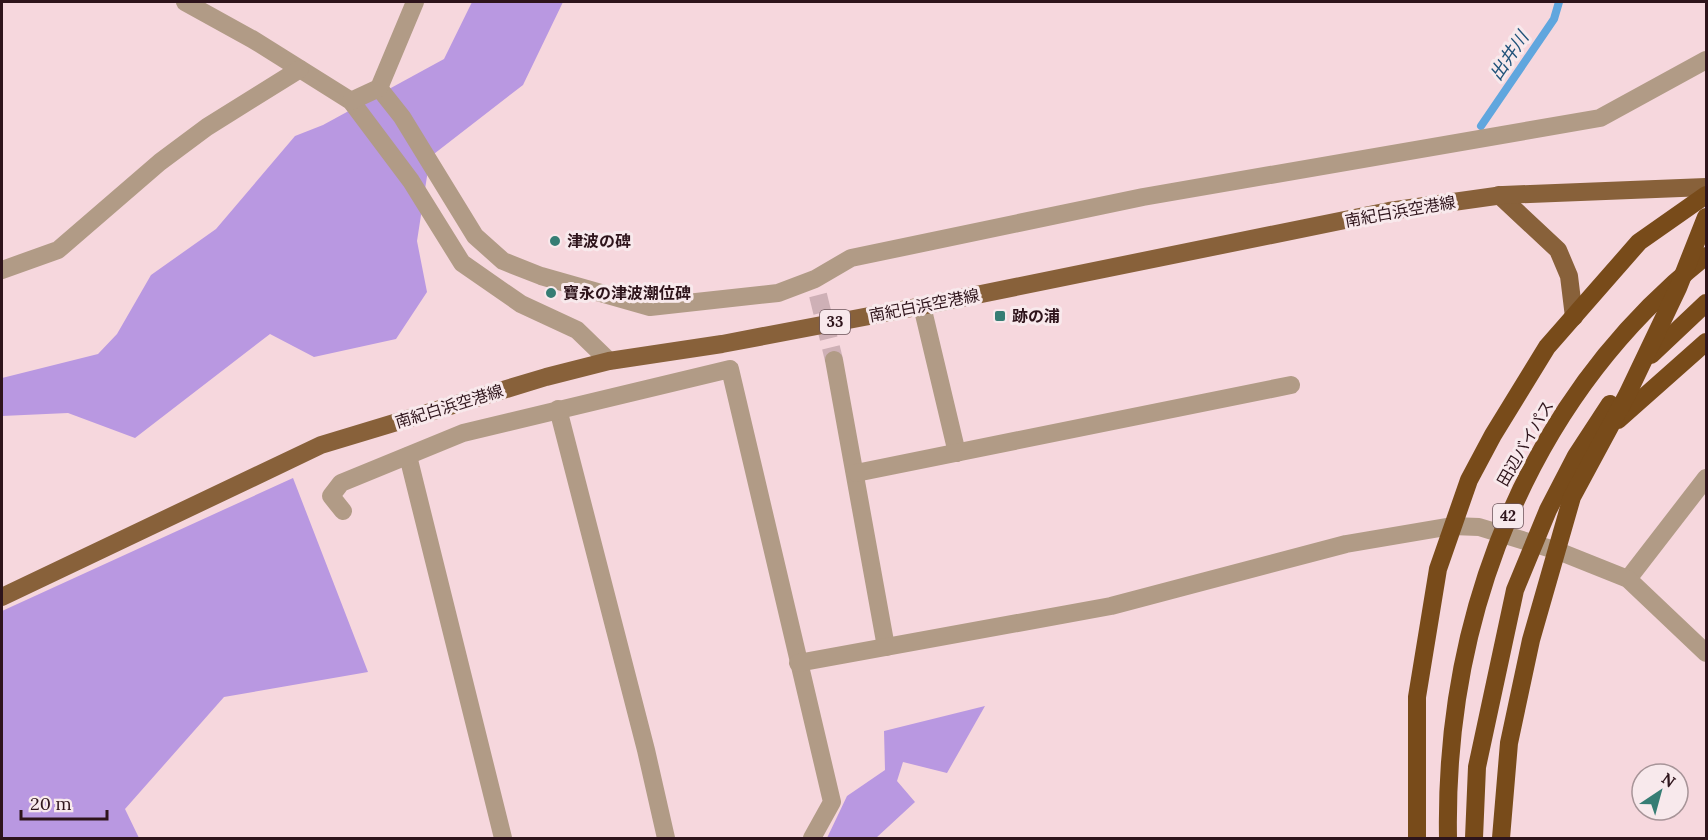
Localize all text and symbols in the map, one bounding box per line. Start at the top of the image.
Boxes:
water label: 出井川 [1484,25,1534,85]
street label: 南紀白浜空港線 [1343,191,1457,231]
place label: 津波の碑 [567,231,631,251]
marker: 津波の碑 [548,234,562,248]
place label: 寶永の津波潮位碑 [563,283,691,303]
street label: 南紀白浜空港線 [867,284,981,326]
marker: 寶永の津波潮位碑 [544,286,558,300]
place label: 跡の浦 [1012,306,1060,326]
marker: 跡の浦 [993,309,1007,323]
road number: 33 [820,310,850,334]
street label: 南紀白浜空港線 [393,380,505,432]
street label: 田辺バイパス [1492,397,1558,489]
road number: 42 [1493,504,1523,528]
north arrow [1630,762,1690,822]
text: N [1658,768,1680,792]
scale bar [21,783,106,821]
text: 20 m [30,792,72,815]

